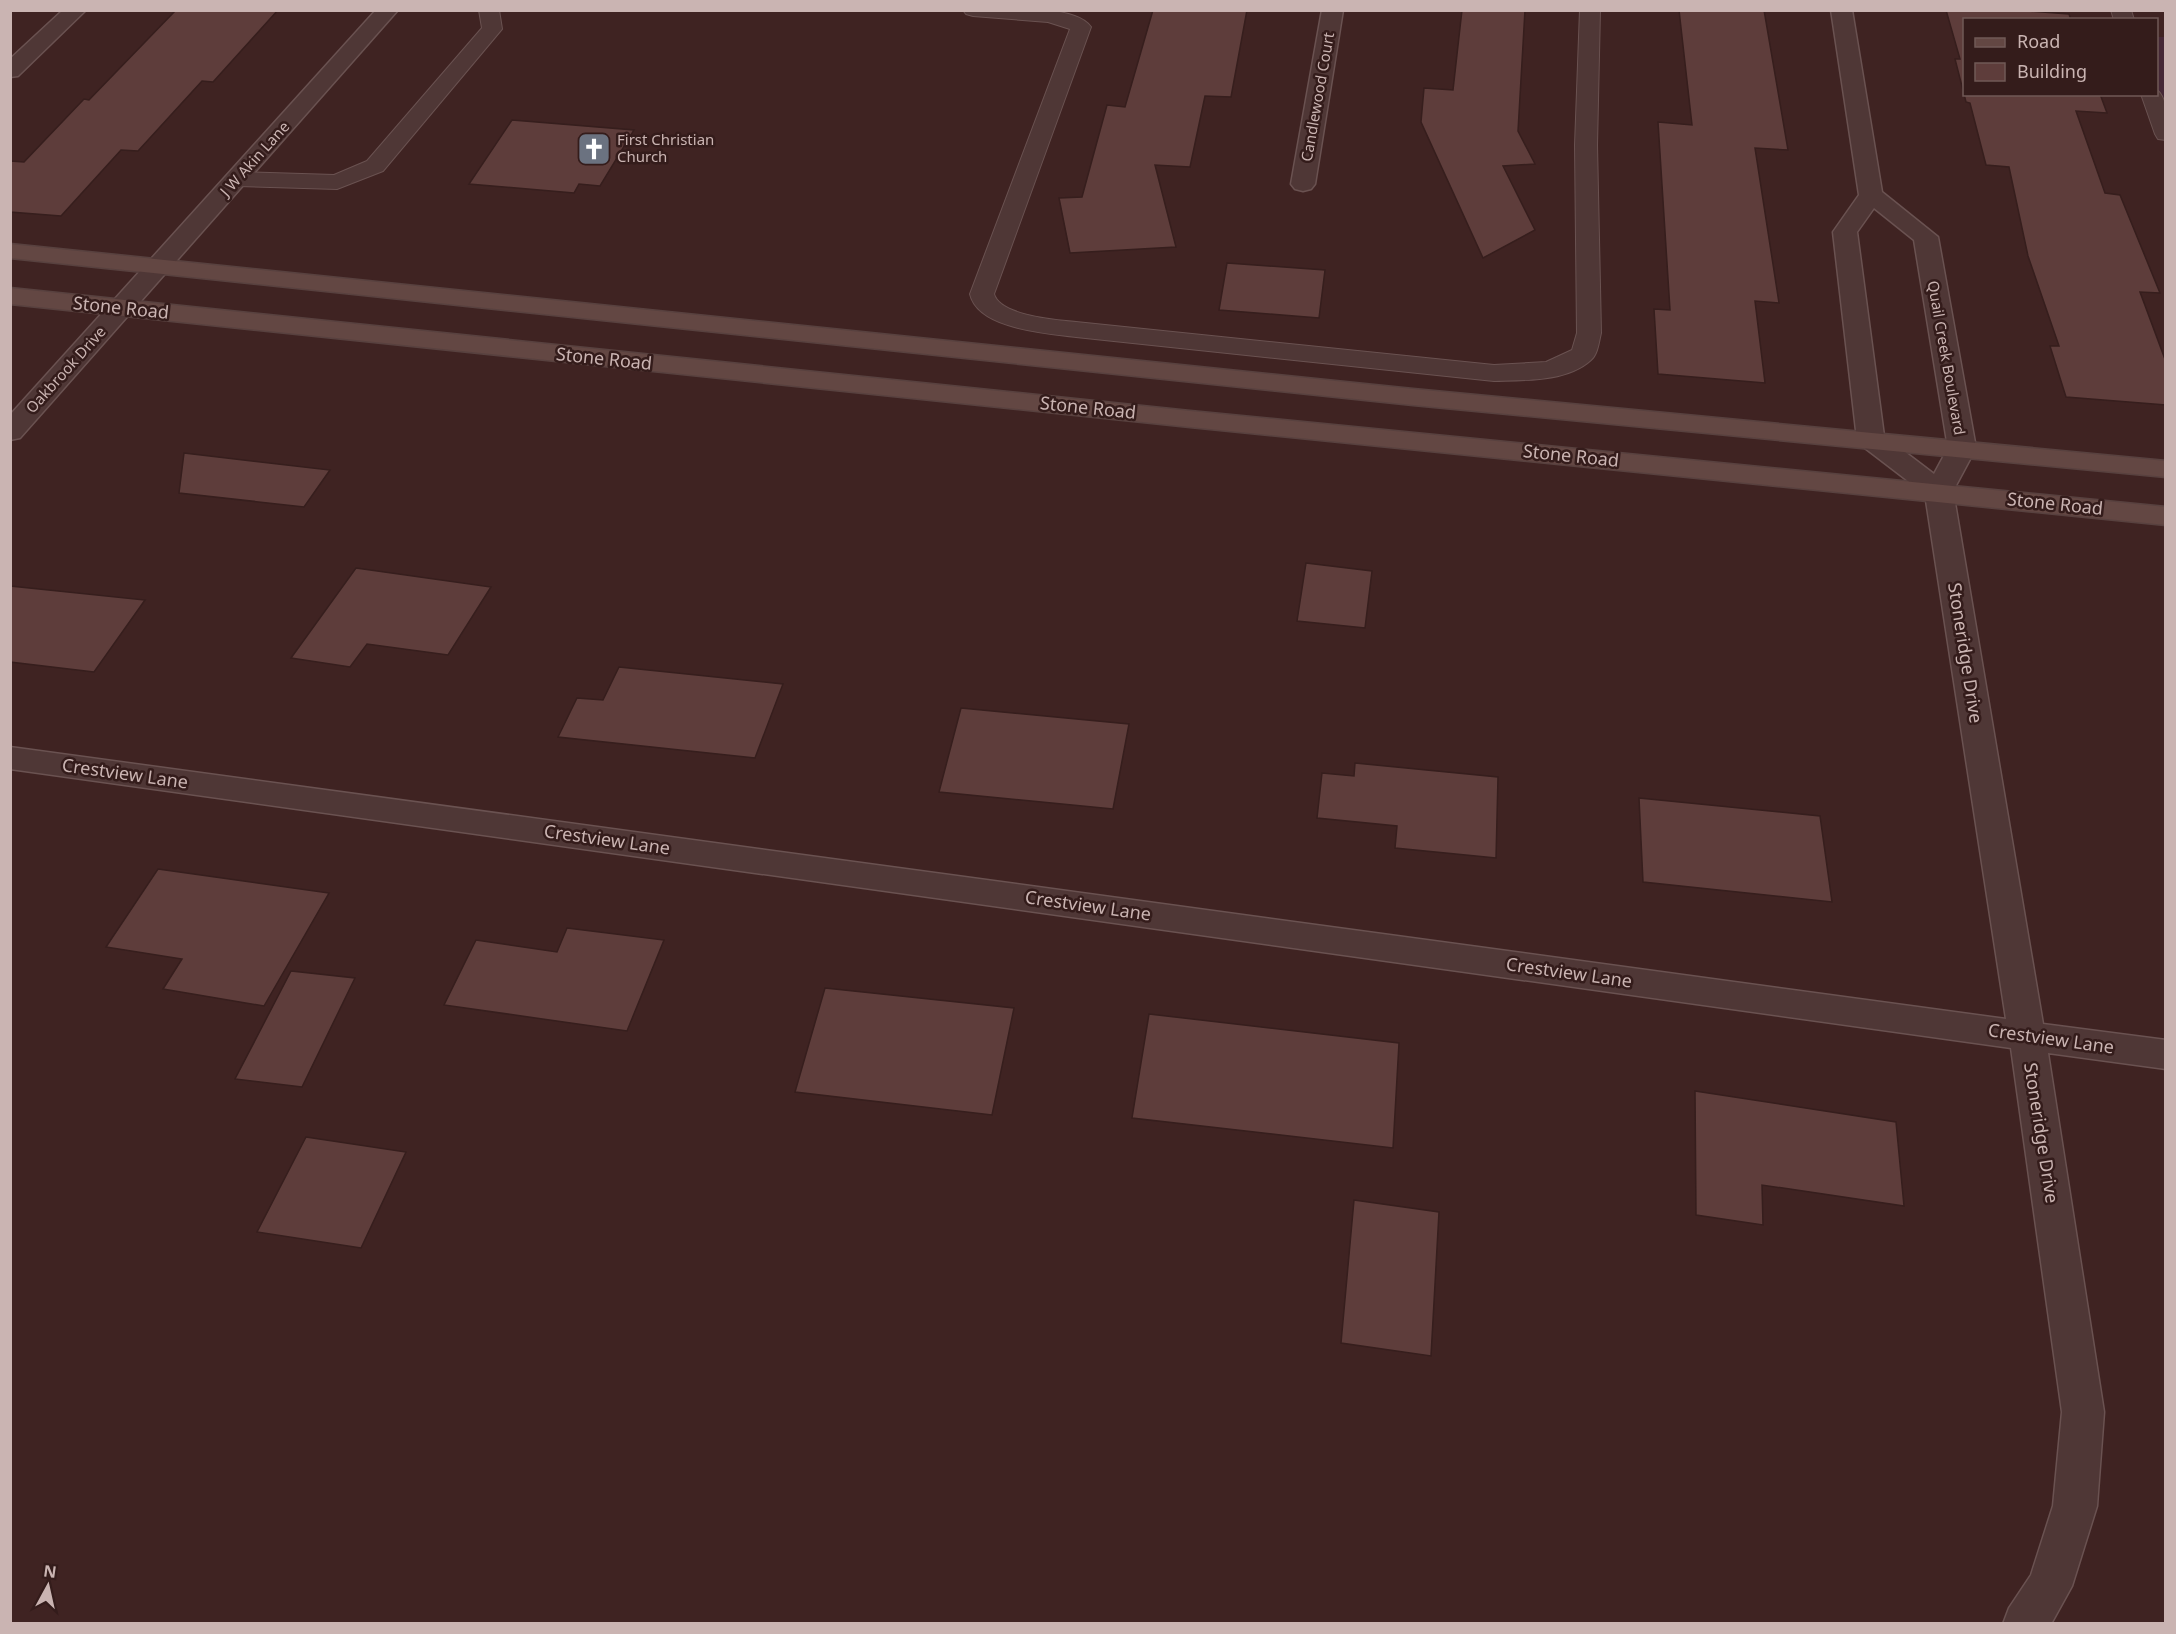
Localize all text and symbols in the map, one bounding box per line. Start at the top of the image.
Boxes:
legend [1963,18,2158,96]
text: Road [2017,29,2060,53]
street label: Candlewood Court [1296,30,1338,163]
text: Building [2017,59,2087,83]
street label: J W Akin Lane [214,117,293,202]
place label: First Christian Church [617,129,714,166]
church icon: First Christian Church [576,131,612,167]
street label: Quail Creek Boulevard [1924,279,1970,437]
street label: Stone Road [72,290,170,324]
street label: Oakbrook Drive [21,322,110,417]
street label: Stone Road [555,341,653,375]
street label: Stone Road [1039,390,1137,424]
street label: Stone Road [1522,438,1620,472]
street label: Stone Road [2006,486,2104,520]
street label: Stoneridge Drive [1943,581,1989,725]
street label: Crestview Lane [61,752,190,794]
street label: Crestview Lane [543,818,672,860]
street label: Crestview Lane [1024,884,1153,926]
street label: Crestview Lane [1505,951,1634,993]
street label: Crestview Lane [1987,1017,2116,1059]
street label: Stoneridge Drive [2019,1061,2065,1205]
north arrow [18,1556,78,1616]
text: N [42,1559,58,1583]

